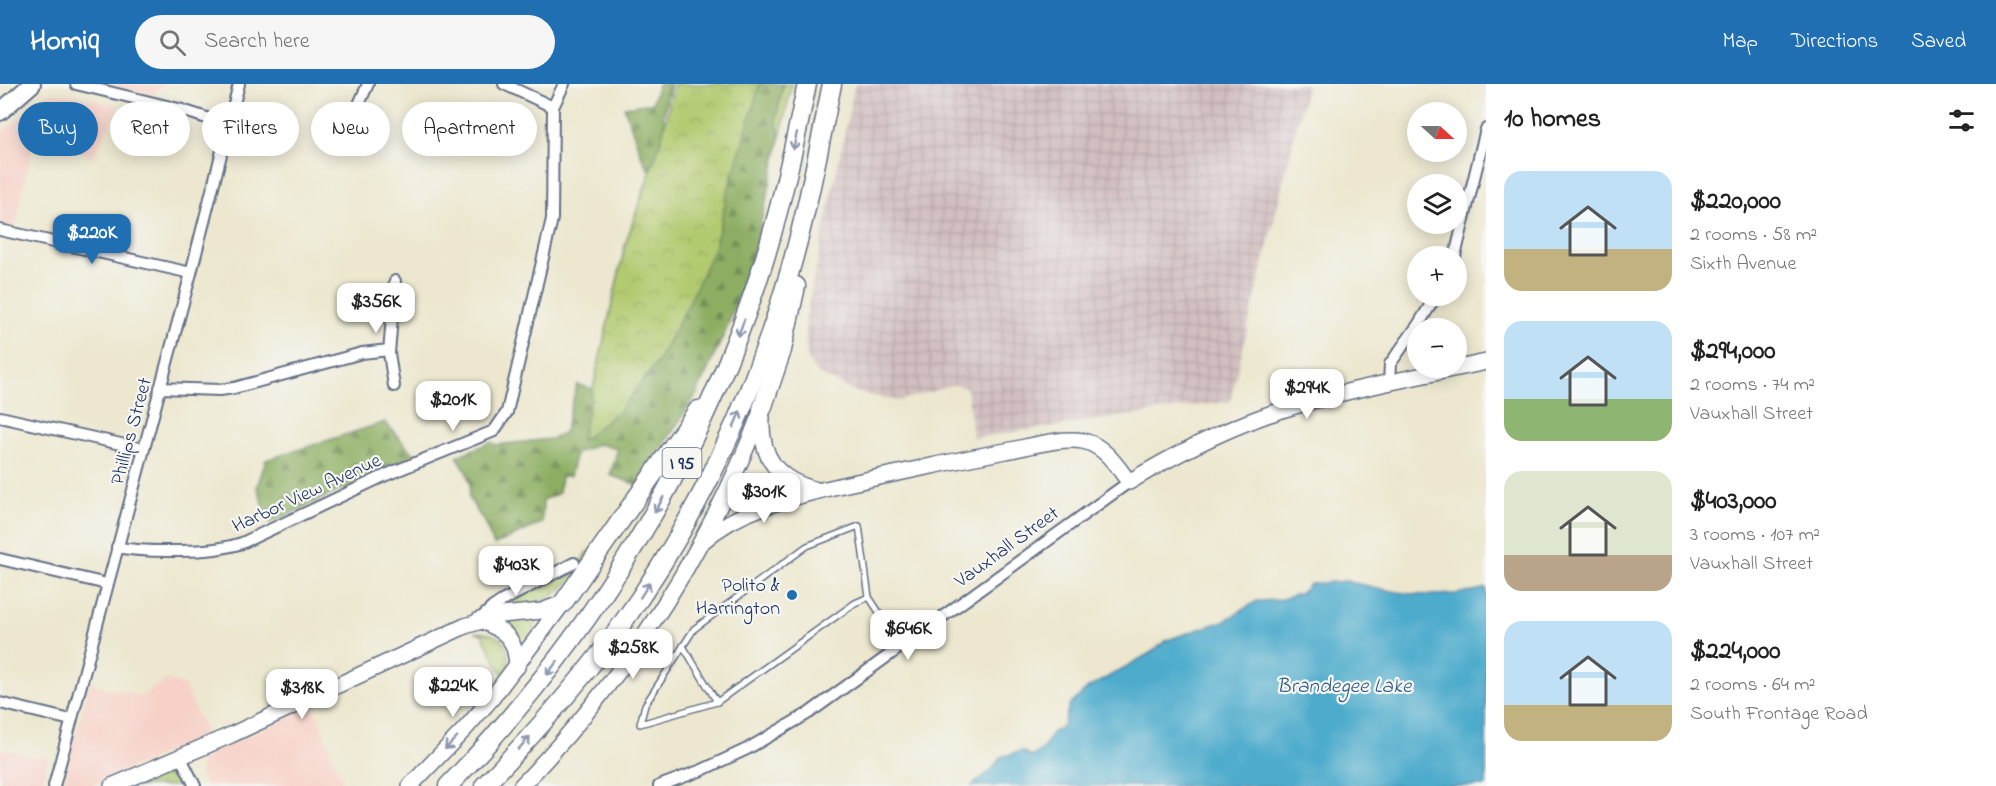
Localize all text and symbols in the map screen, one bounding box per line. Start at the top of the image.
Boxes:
search box [135,15,555,69]
text: Homiq [30,22,99,63]
icon: search [156,26,189,59]
text: Search here [204,26,310,58]
text: Map [1722,27,1758,57]
text: Directions [1791,27,1878,57]
text: Saved [1911,27,1966,57]
text: 10 homes [1504,101,1601,139]
chip: Buy [18,102,98,156]
chip: Rent [110,102,190,156]
chip: Filters [202,102,299,156]
chip: New [311,102,390,156]
chip: Apartment [402,102,537,156]
north arrow [1407,102,1467,162]
map controls [1407,102,1467,378]
icon: filters [1945,104,1978,137]
one-way arrow [789,131,800,150]
button: layers [1407,174,1467,234]
text: $220,000 [1690,183,1781,221]
icon: home [1552,195,1624,267]
pin: $220K [50,214,134,265]
text: $220K [67,219,117,248]
text: 2 rooms · 58 m² [1690,221,1817,250]
button: + [1407,246,1467,306]
text: Sixth Avenue [1690,250,1796,279]
pin: $356K [334,283,418,334]
text: $356K [351,288,401,317]
one-way arrow [734,318,745,337]
button: − [1407,318,1467,378]
text: $294,000 [1690,333,1775,371]
icon: home [1552,345,1624,417]
pin: $294K [1265,369,1349,420]
text: 2 rooms · 74 m² [1690,371,1815,400]
street label: Phillips Street [104,374,161,489]
text: $294K [1284,374,1330,403]
pin: $201K [411,381,495,432]
text: $201K [430,386,476,415]
text: Vauxhall Street [1690,400,1813,429]
one-way arrow [732,410,743,429]
street label: Harbor View Avenue [228,447,386,542]
road number: I 95 [662,448,702,478]
pin: $301K [722,473,806,524]
text: $301K [741,478,787,507]
text: $403,000 [1690,483,1777,521]
icon: home [1552,495,1624,567]
one-way arrow [653,496,665,513]
street label: Vauxhall Street [948,500,1066,596]
text: 3 rooms · 107 m² [1690,521,1820,550]
pin: $403K [474,546,558,597]
text: Vauxhall Street [1690,550,1813,579]
text: $403K [493,551,539,580]
place label: Polito & Harrington [696,572,780,625]
one-way arrow [638,582,651,599]
marker: Polito & Harrington [785,588,799,602]
pin: $646K [866,610,950,661]
text: $646K [884,615,932,644]
pin: $258K [591,629,675,680]
text: $224,000 [1690,633,1780,671]
text: $258K [608,634,658,663]
icon: home [1552,645,1624,717]
one-way arrow [545,659,558,675]
pin: $224K [411,667,495,718]
pin: $318K [260,669,344,720]
text: 2 rooms · 64 m² [1690,671,1815,700]
text: $224K [428,672,478,701]
water label: Brandegee Lake [1277,672,1413,703]
text: $318K [280,674,324,703]
text: South Frontage Road [1690,700,1868,729]
one-way arrow [444,736,459,751]
one-way arrow [517,736,531,751]

